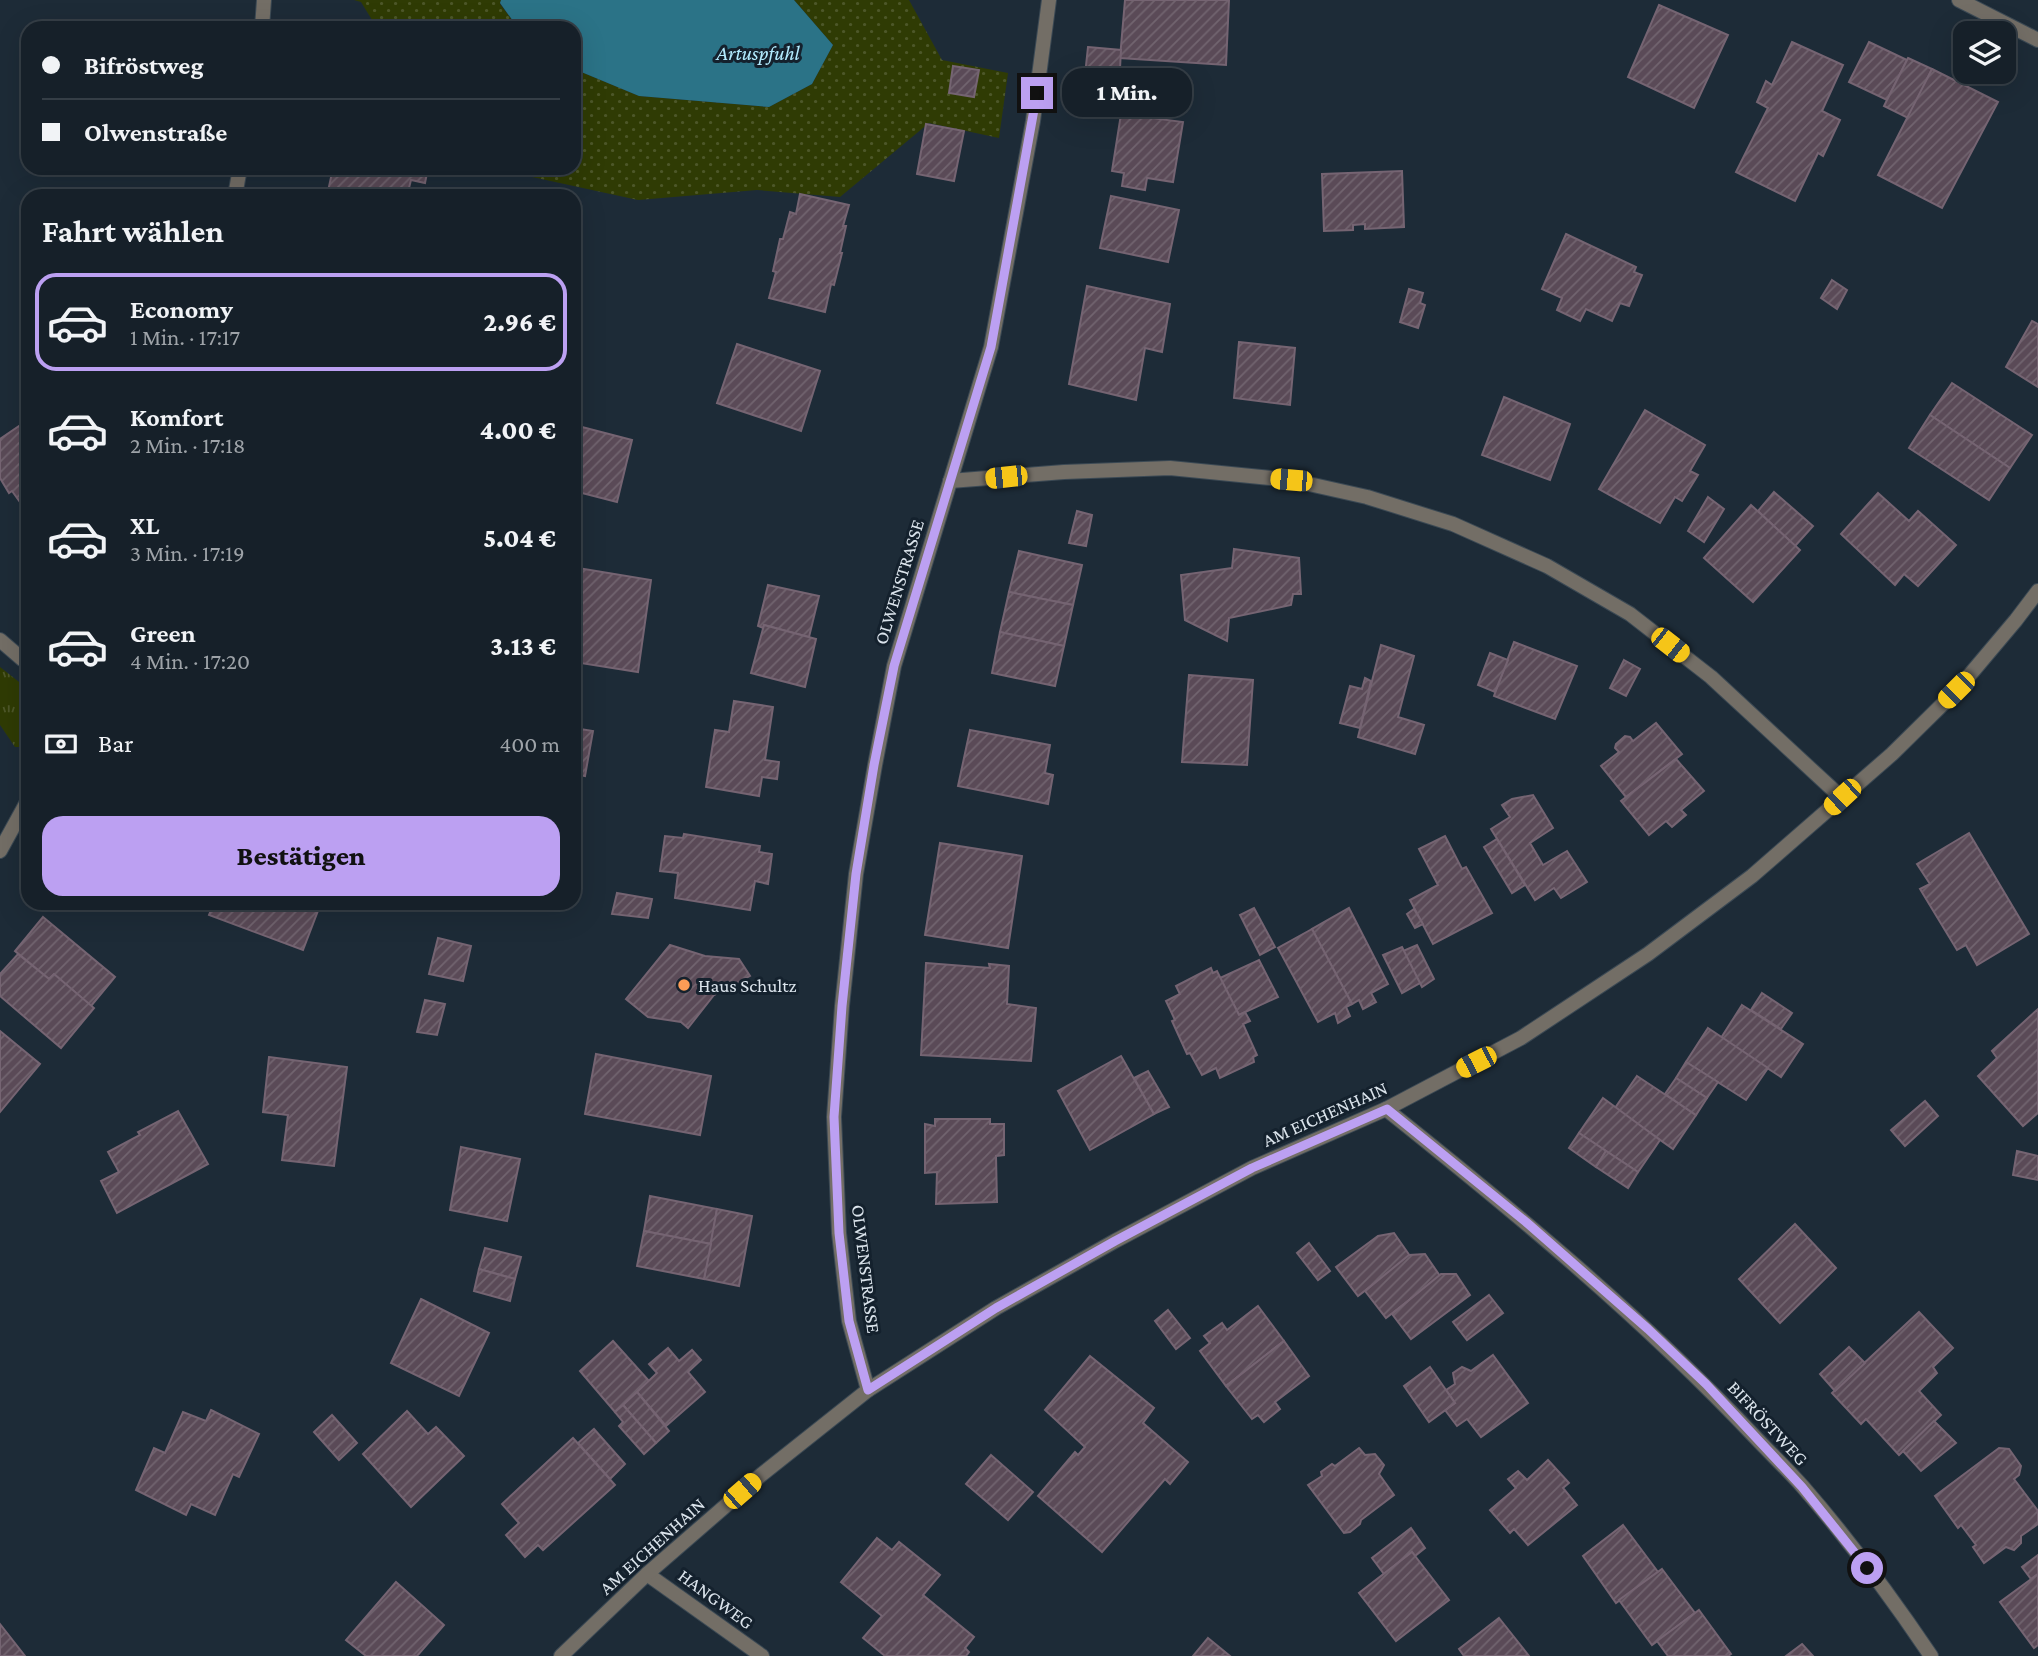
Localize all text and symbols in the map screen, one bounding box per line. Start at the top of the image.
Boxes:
map controls [1953,21,2016,84]
button: layers [1953,21,2016,84]
water label: Artuspfuhl [715,41,801,65]
text: Bifröstweg [84,51,204,80]
callout: 1 Min. [1062,68,1191,118]
route end [1021,77,1053,109]
text: 1 Min. [1096,79,1158,105]
text: Olwenstraße [84,118,227,147]
text: Fahrt wählen [42,213,224,249]
icon: car [46,291,109,354]
text: Economy [130,295,233,324]
text: 2.96 € [484,308,556,337]
text: 1 Min. · 17:17 [130,324,240,350]
icon: car [46,399,109,462]
text: Komfort [130,403,223,432]
text: 4.00 € [480,416,556,445]
text: 2 Min. · 17:18 [130,432,245,458]
car [985,464,1028,490]
car [1270,468,1313,492]
icon: car [46,507,109,570]
text: XL [130,511,159,540]
street label: OLWENSTRASSE [870,517,928,647]
text: 5.04 € [483,524,556,553]
text: 3 Min. · 17:19 [130,540,245,566]
icon: car [46,615,109,678]
text: Green [130,619,196,648]
car [1647,624,1694,666]
text: 3.13 € [490,632,556,661]
text: 4 Min. · 17:20 [130,648,250,674]
car [1934,668,1979,712]
icon: cash [42,725,80,763]
text: Bar [98,729,134,758]
text: 400 m [499,731,560,757]
car [1820,775,1865,819]
button: Bestätigen [42,816,560,896]
place label: Haus Schultz [698,975,797,996]
marker: Haus Schultz [676,977,692,993]
car [1453,1043,1500,1081]
street label: AM EICHENHAIN [1259,1077,1391,1151]
street label: OLWENSTRASSE [848,1203,884,1335]
street label: BIFRÖSTWEG [1724,1377,1812,1469]
car [720,1469,765,1513]
street label: AM EICHENHAIN [595,1493,709,1599]
route start [1851,1552,1883,1584]
street label: HANGWEG [674,1565,758,1633]

